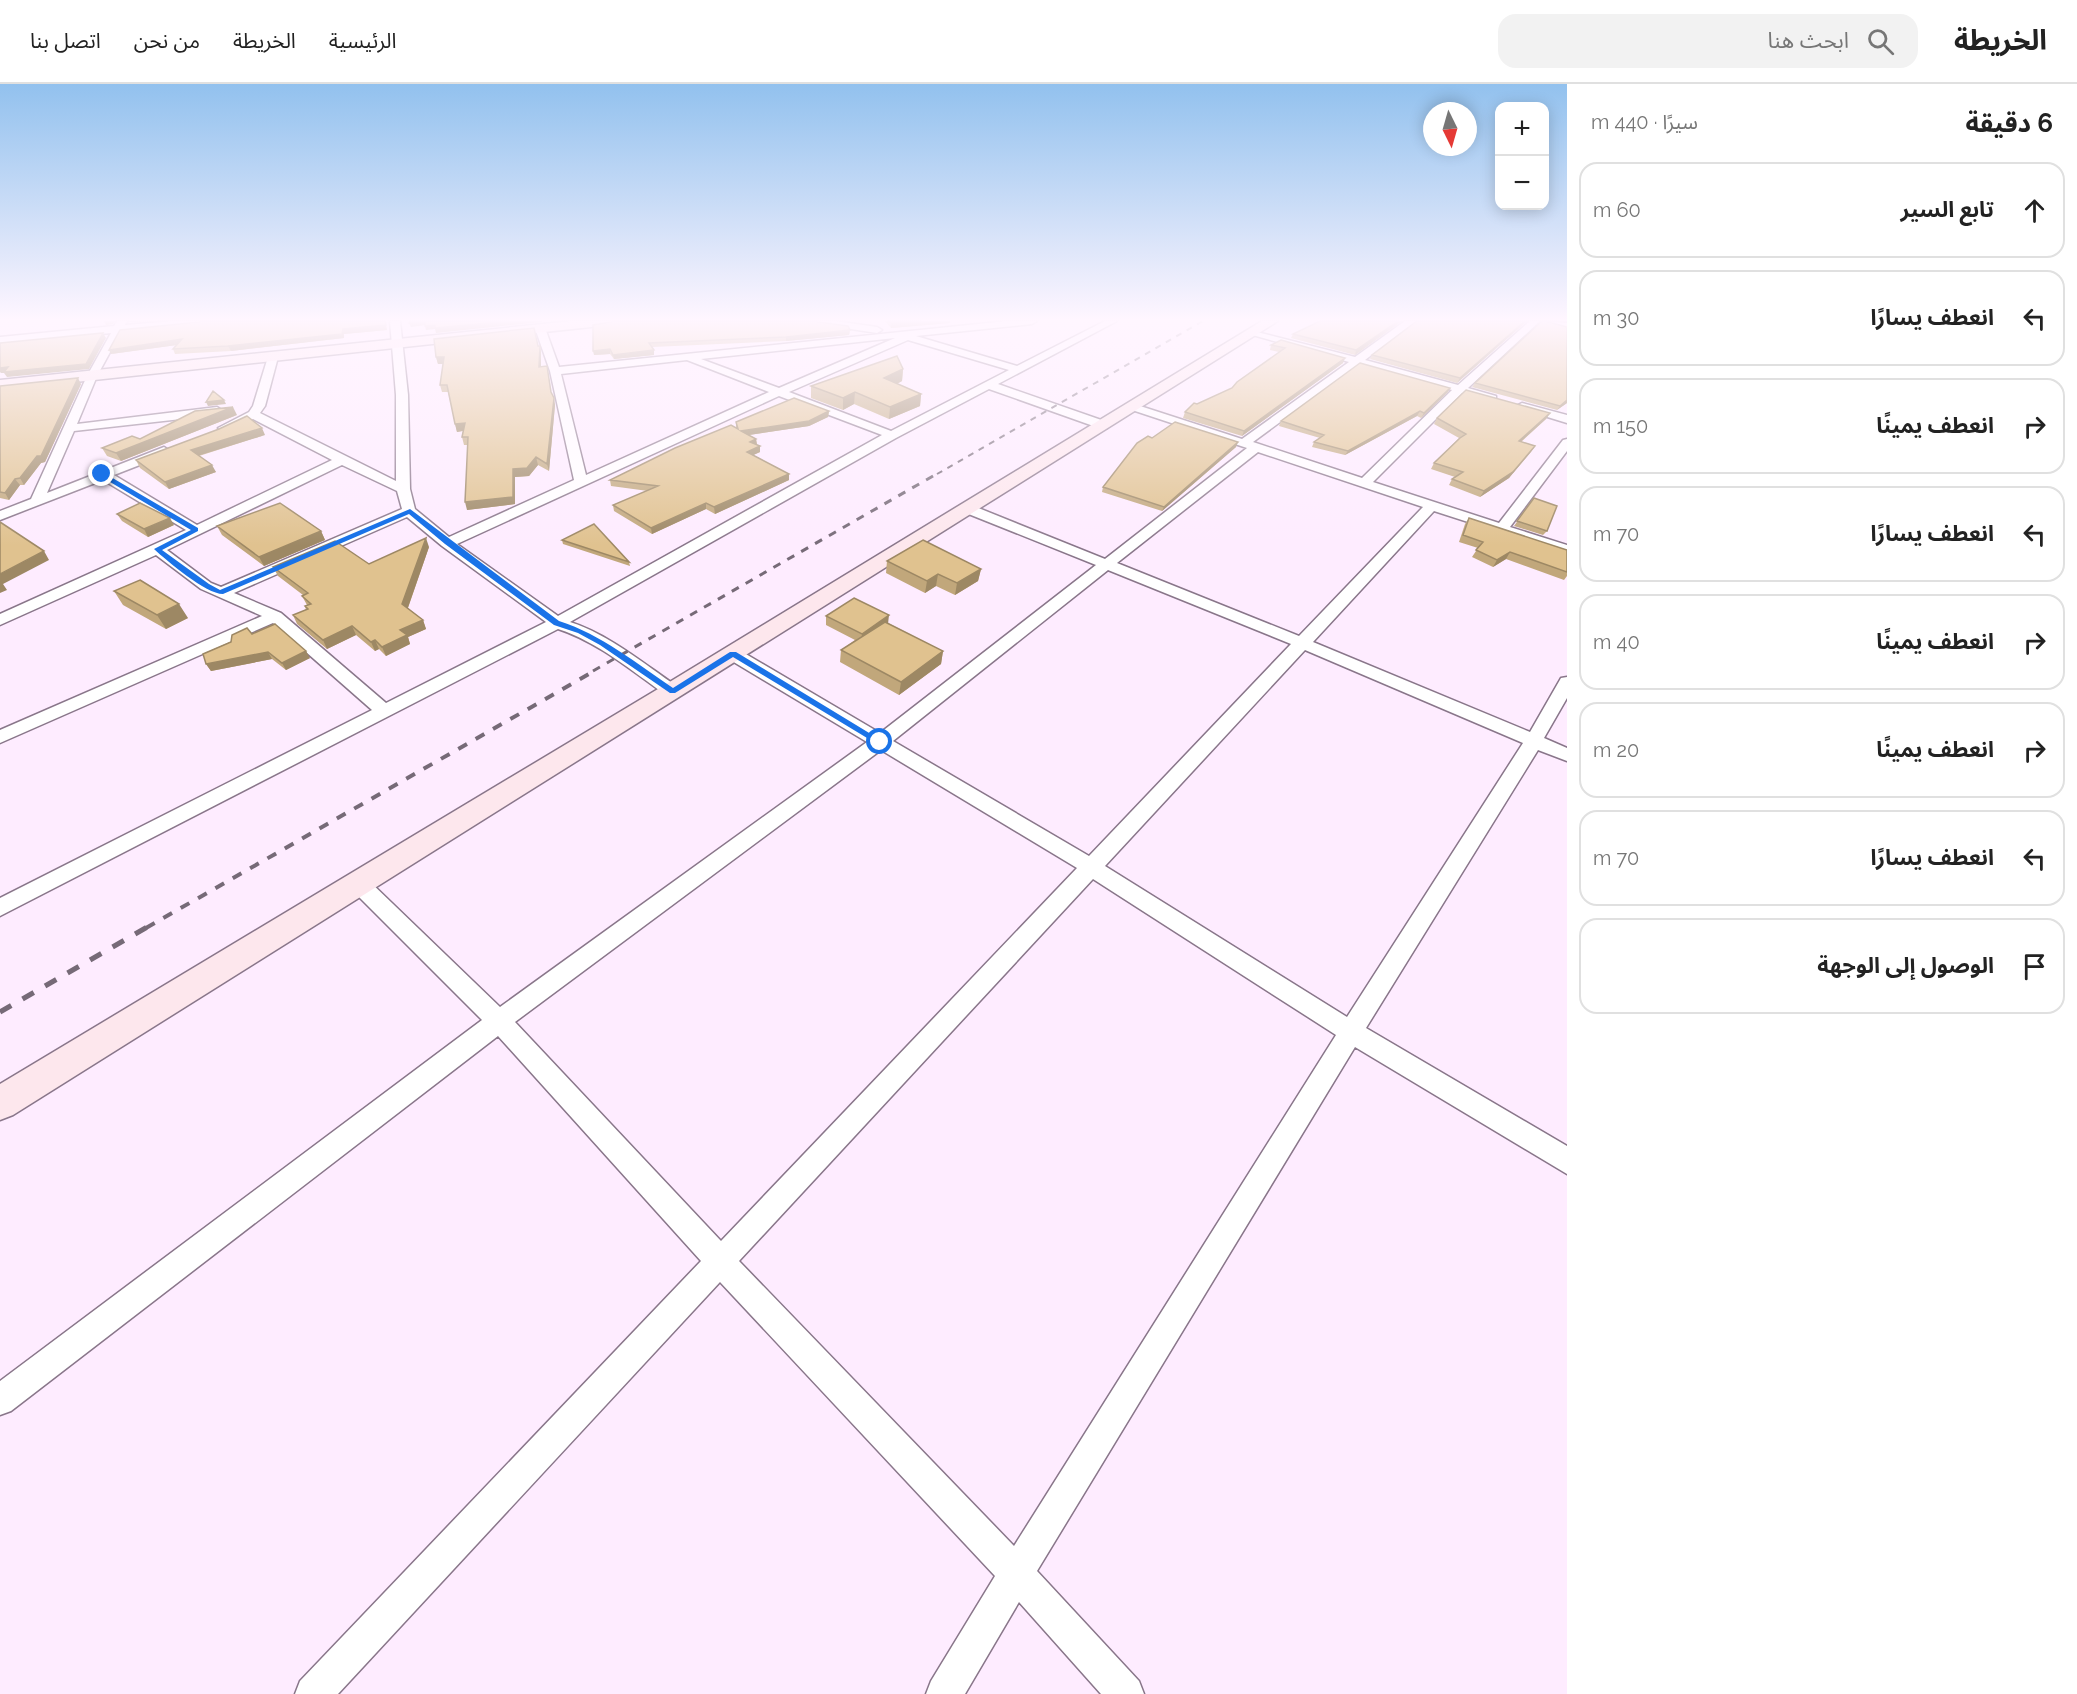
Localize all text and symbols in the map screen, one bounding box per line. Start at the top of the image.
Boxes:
search box [1498,14,1918,68]
text: الخريطة [1954,24,2047,57]
icon: search [1864,25,1897,58]
text: ابحث هنا [1768,27,1849,53]
text: اتصل بنا [30,28,101,53]
text: من نحن [134,28,200,53]
text: الخريطة [233,28,296,53]
text: الرئيسية [329,28,396,53]
north arrow [1423,102,1477,156]
map controls [1495,102,1549,210]
button: + [1495,102,1549,156]
text: 6 دقيقة [1966,108,2053,138]
text: سيرًا · 440 m [1591,110,1698,134]
button: − [1495,156,1549,210]
icon: ahead [2018,194,2051,227]
text: تابع السير [1900,196,1994,222]
text: 60 m [1593,198,1641,222]
icon: left [2018,302,2051,335]
text: انعطف يسارًا [1871,304,1994,330]
text: 30 m [1593,306,1639,330]
icon: right [2018,410,2051,443]
text: انعطف يمينًا [1876,412,1994,438]
text: 150 m [1593,414,1648,438]
route end [88,460,114,486]
icon: left [2018,518,2051,551]
text: انعطف يسارًا [1871,520,1994,546]
text: 70 m [1593,522,1639,546]
icon: right [2018,626,2051,659]
text: انعطف يمينًا [1876,628,1994,654]
text: 40 m [1593,630,1640,654]
route start [866,728,892,754]
icon: right [2018,734,2051,767]
text: انعطف يمينًا [1876,736,1994,762]
text: 20 m [1593,738,1639,762]
icon: left [2018,842,2051,875]
text: انعطف يسارًا [1871,844,1994,870]
text: 70 m [1593,846,1639,870]
icon: arrive [2018,950,2051,983]
text: الوصول إلى الوجهة [1817,952,1994,978]

